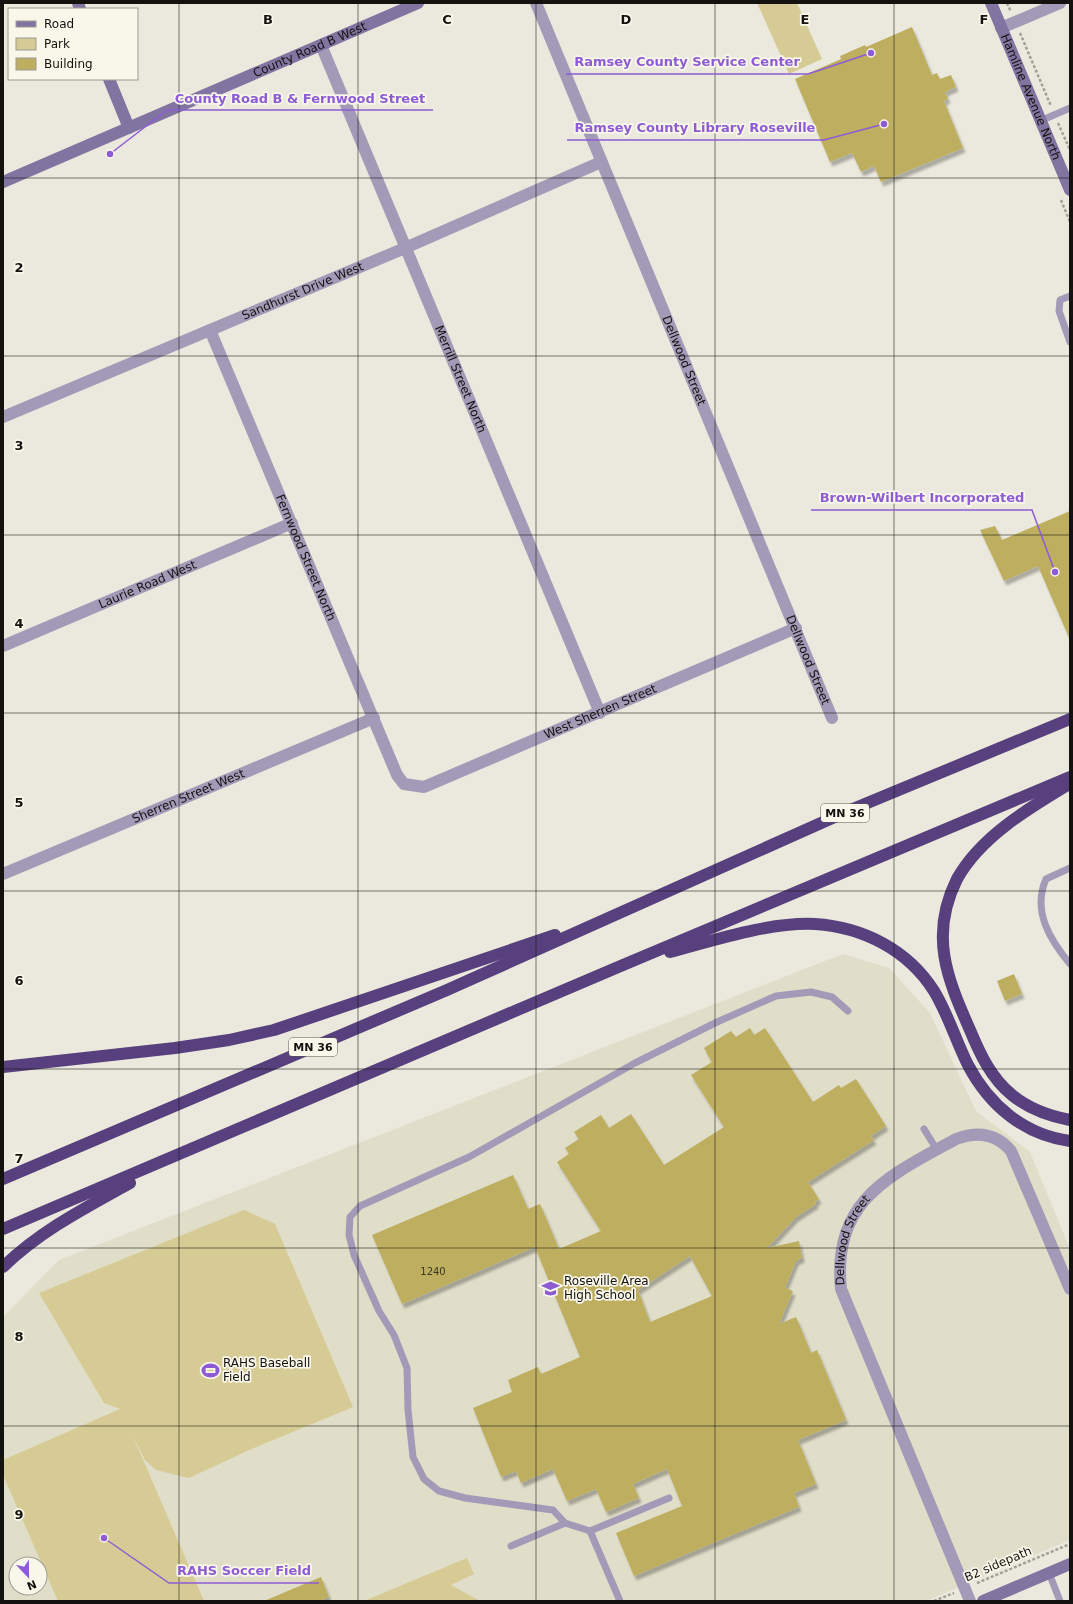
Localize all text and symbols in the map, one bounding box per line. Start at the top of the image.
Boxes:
legend [8,8,138,80]
text: C [442,12,452,27]
text: D [621,12,632,27]
text: E [801,12,809,27]
text: F [980,12,988,27]
text: Road [44,17,74,31]
street label: County Road B West [251,20,369,80]
street label: Hamline Avenue North [998,32,1064,162]
text: Park [44,37,70,51]
callout: Ramsey County Service Center [566,49,808,74]
text: Ramsey County Service Center [574,54,800,69]
text: Building [44,57,93,71]
callout: County Road B & Fernwood Street [167,85,433,110]
text: County Road B & Fernwood Street [175,91,425,106]
callout: Ramsey County Library Roseville [567,115,824,140]
text: Ramsey County Library Roseville [575,120,816,135]
street label: Sandhurst Drive West [240,259,366,323]
text: 2 [14,260,24,275]
street label: Dellwood Street [659,314,709,408]
street label: Merrill Street North [432,323,489,435]
text: 3 [14,438,24,453]
callout: Brown-Wilbert Incorporated [811,485,1032,510]
text: Brown-Wilbert Incorporated [820,490,1024,505]
street label: Fernwood Street North [273,492,338,623]
street label: Laurie Road West [97,557,199,611]
street label: Dellwood Street [783,613,833,707]
text: 4 [14,616,24,631]
street label: West Sherren Street [542,681,659,742]
street label: Sherren Street West [130,766,247,826]
text: 5 [14,795,24,810]
road number: MN 36 [821,804,869,822]
text: 6 [14,973,24,988]
road number: MN 36 [289,1038,337,1056]
text: 7 [14,1151,24,1166]
street label: Dellwood Street [833,1192,873,1286]
house number: 1240 [420,1266,446,1277]
place label: Roseville Area High School [564,1274,649,1302]
school or university icon: Roseville Area High School [541,1278,561,1298]
text: 8 [14,1329,24,1344]
place label: RAHS Baseball Field [223,1356,310,1384]
sports icon: RAHS Baseball Field [200,1360,220,1380]
text: 9 [14,1507,24,1522]
street label: B2 sidepath [962,1544,1034,1584]
north arrow [8,1556,48,1596]
callout: RAHS Soccer Field [169,1558,319,1583]
text: RAHS Soccer Field [177,1563,311,1578]
text: N [25,1577,38,1593]

